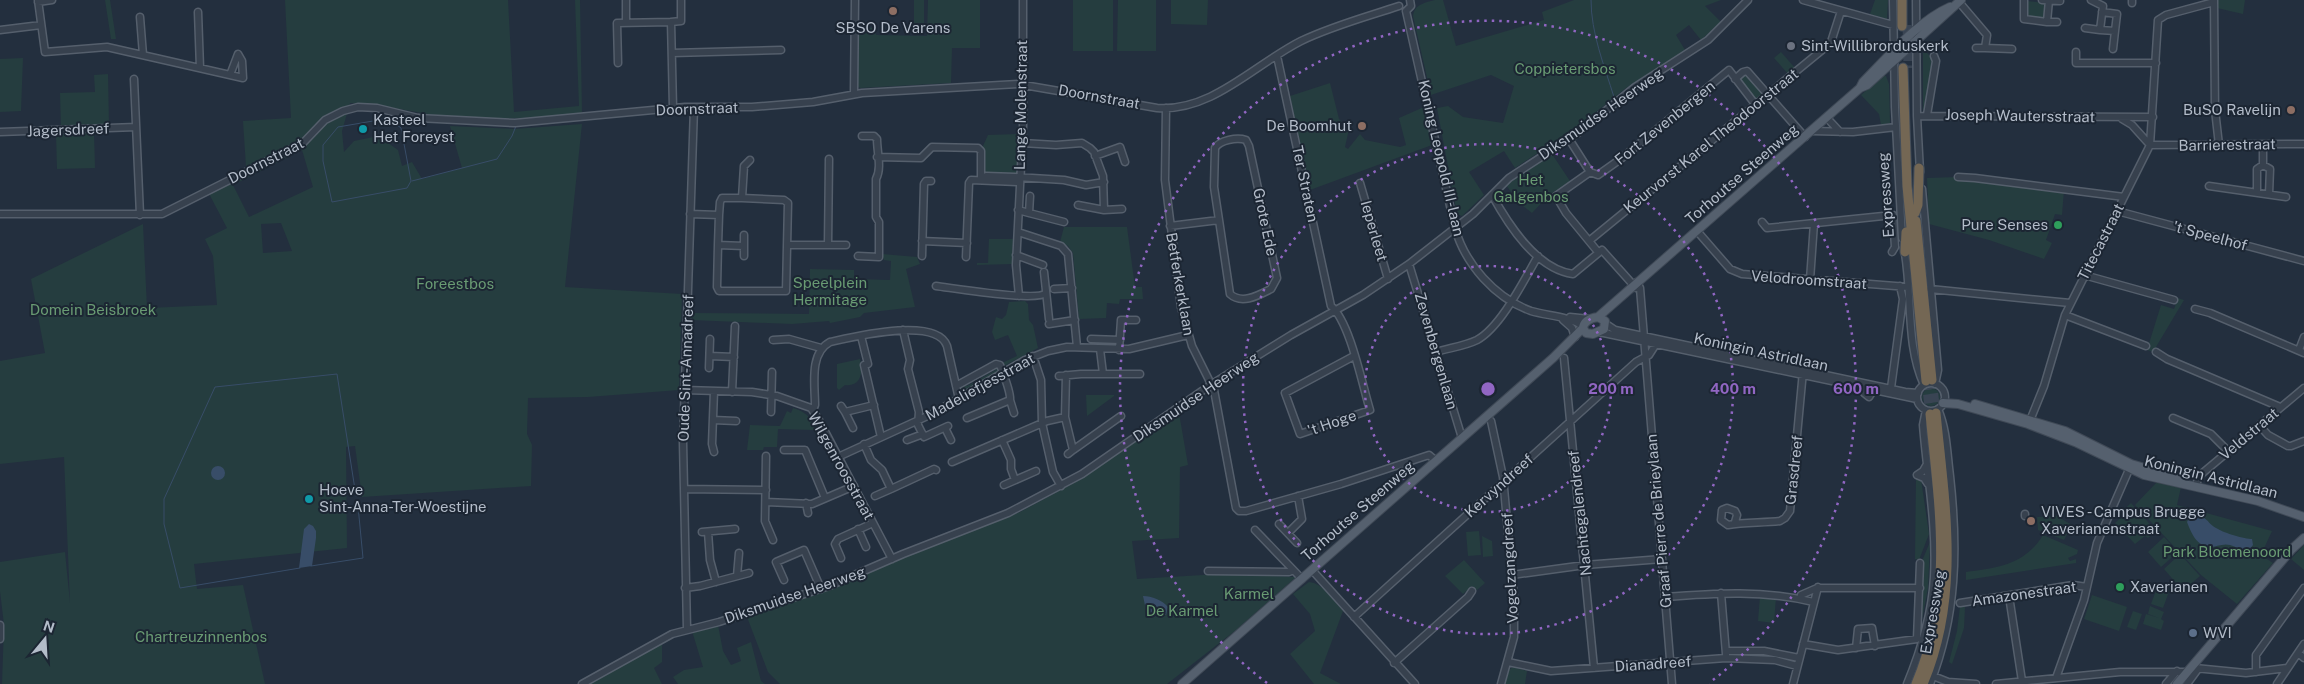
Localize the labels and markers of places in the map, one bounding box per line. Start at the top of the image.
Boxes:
marker: SBSO De Varens [887,5,899,17]
place label: SBSO De Varens [836,19,950,36]
place label: Sint-Willibrorduskerk [1801,37,1949,54]
marker: Sint-Willibrorduskerk [1785,40,1797,52]
place label: BuSO Ravelijn [2183,101,2281,118]
marker: BuSO Ravelijn [2285,104,2297,116]
place label: Kasteel Het Foreyst [373,111,455,145]
place label: De Boomhut [1266,117,1352,134]
marker: De Boomhut [1356,120,1368,132]
marker: Kasteel Het Foreyst [357,123,369,135]
place label: Pure Senses [1961,216,2048,233]
marker: Pure Senses [2052,219,2064,231]
centre of rings [1479,380,1497,398]
place label: Hoeve Sint-Anna-Ter-Woestijne [319,481,487,515]
marker: Hoeve Sint-Anna-Ter-Woestijne [303,493,315,505]
place label: VIVES - Campus Brugge Xaverianenstraat [2041,503,2205,537]
marker: VIVES - Campus Brugge Xaverianenstraat [2025,515,2037,527]
place label: Xaverianen [2130,578,2208,595]
marker: Xaverianen [2114,581,2126,593]
place label: WVI [2203,624,2232,641]
marker: WVI [2187,627,2199,639]

